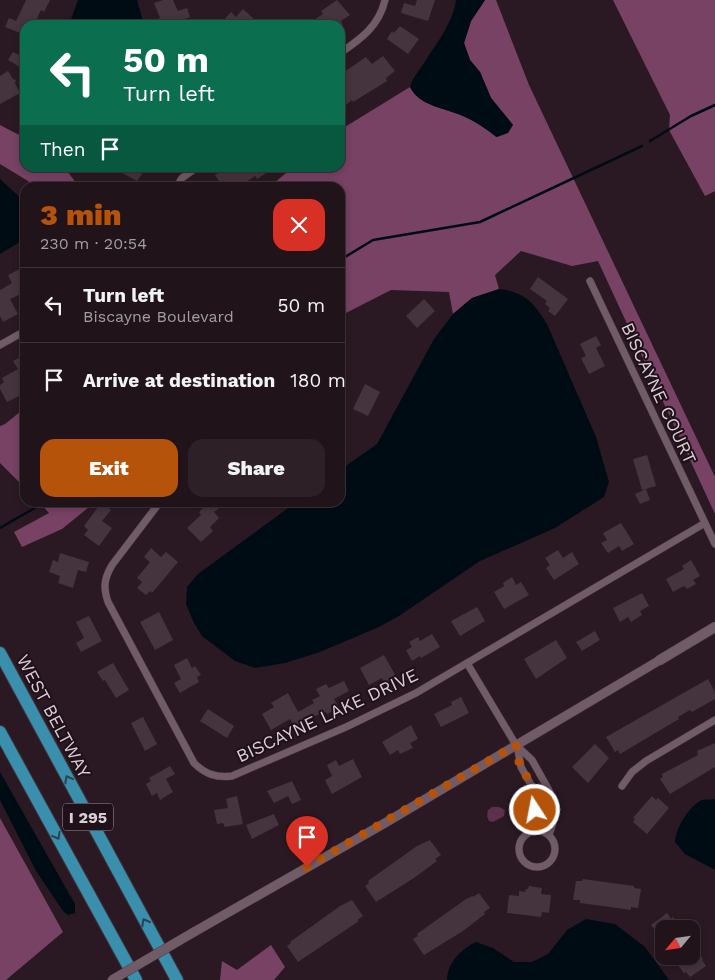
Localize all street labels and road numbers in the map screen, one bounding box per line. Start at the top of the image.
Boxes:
street label: BISCAYNE COURT [617,319,701,467]
street label: WEST BELTWAY [13,651,96,782]
street label: BISCAYNE LAKE DRIVE [233,664,421,766]
road number: I 295 [63,804,113,830]

